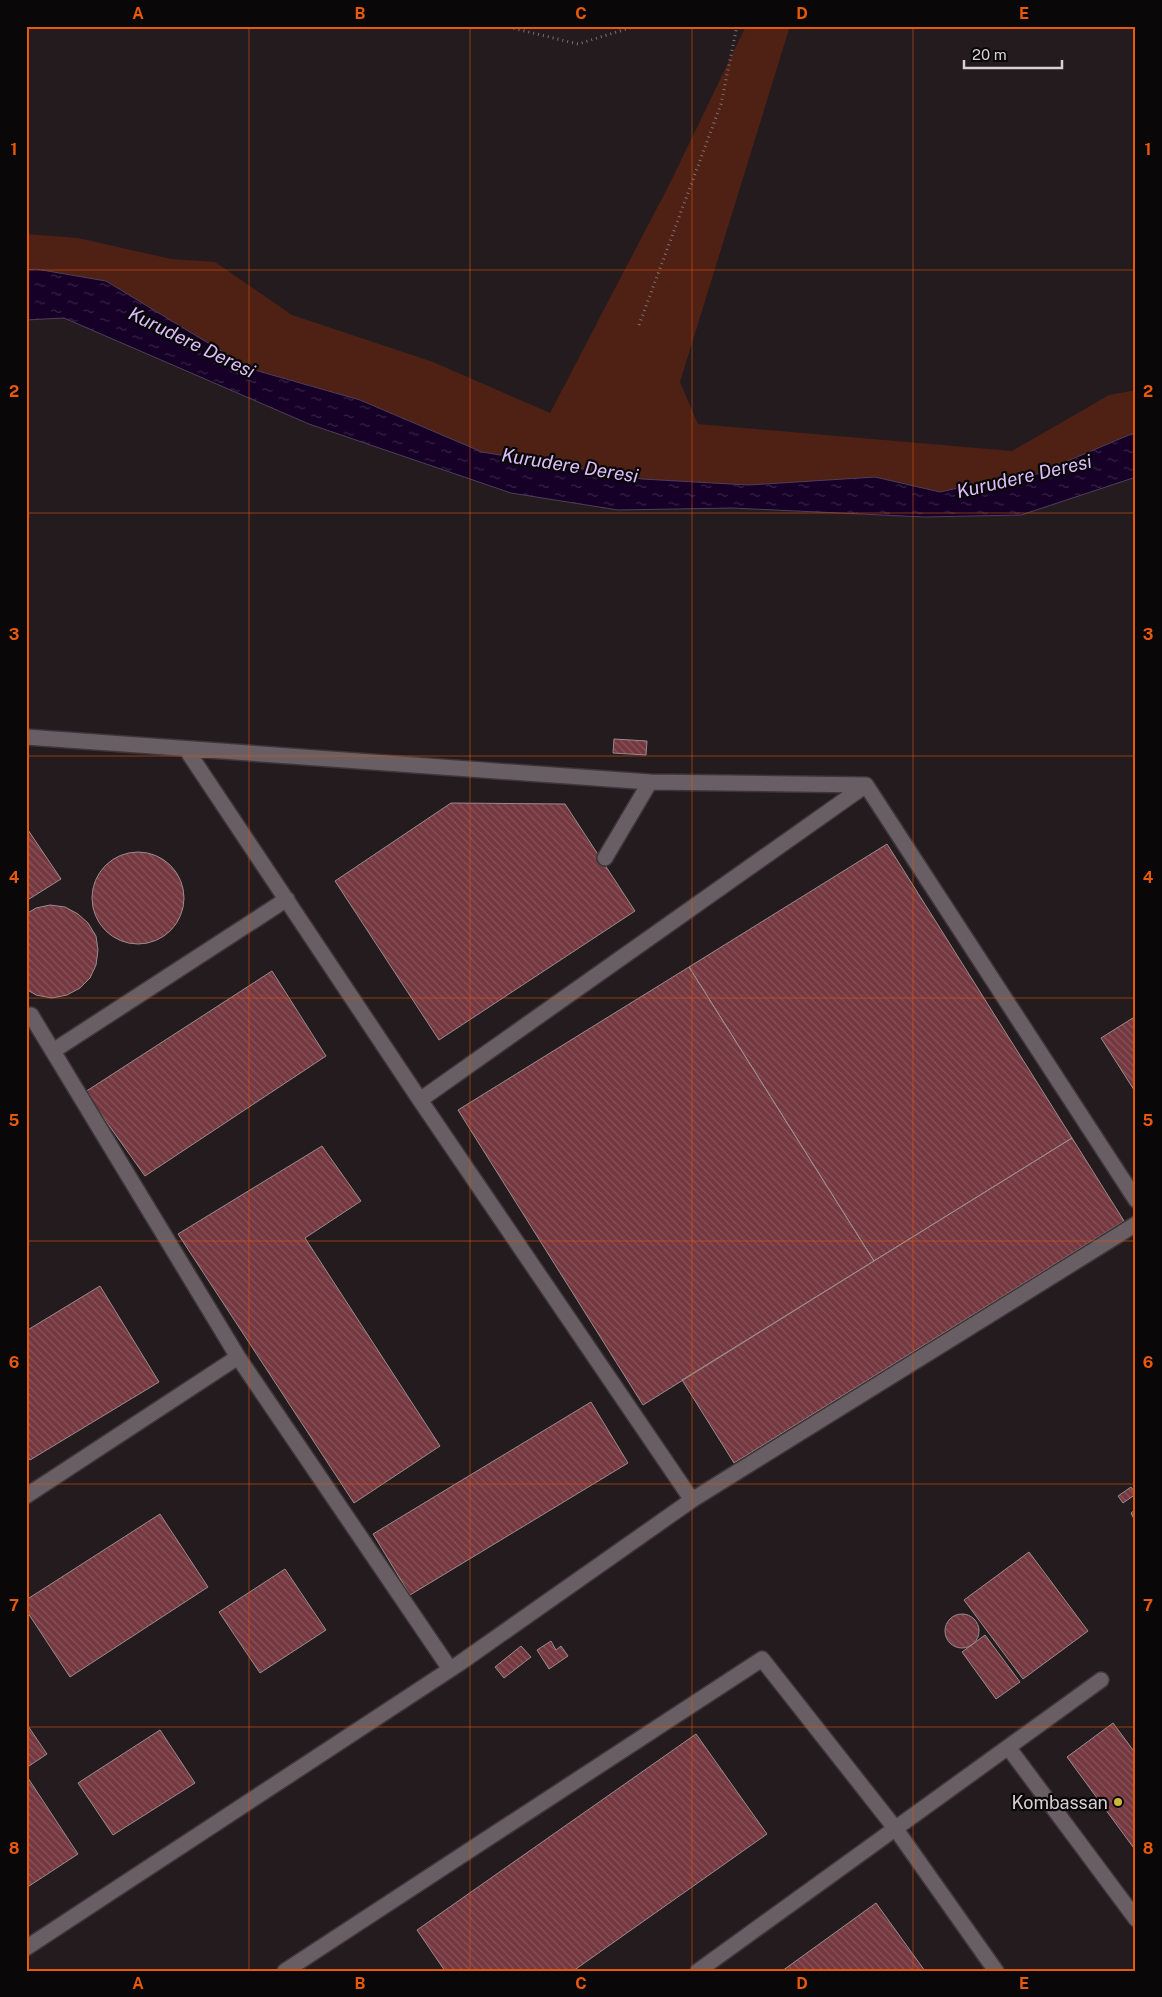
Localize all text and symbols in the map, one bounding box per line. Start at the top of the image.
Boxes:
text: A [132,4,144,23]
text: B [355,4,366,23]
text: C [575,4,587,23]
text: D [796,4,808,23]
text: E [1019,4,1029,23]
scale bar [964,38,1062,70]
text: 20 m [972,46,1007,63]
text: 1 [11,140,17,159]
text: 1 [1145,140,1151,159]
water label: Kurudere Deresi [125,302,259,382]
text: 2 [9,382,19,401]
text: 2 [1143,382,1153,401]
water label: Kurudere Deresi [500,443,640,487]
water label: Kurudere Deresi [954,450,1094,502]
text: 3 [9,625,19,644]
text: 3 [1143,625,1153,644]
text: 4 [9,868,20,887]
text: 4 [1143,868,1154,887]
text: 5 [9,1111,20,1130]
text: 5 [1143,1111,1154,1130]
text: 6 [9,1353,19,1372]
text: 6 [1143,1353,1153,1372]
text: 7 [9,1596,19,1615]
text: 7 [1143,1596,1153,1615]
place label: Kombassan [1011,1792,1108,1813]
marker: Kombassan [1112,1796,1124,1808]
text: 8 [9,1839,20,1858]
text: 8 [1143,1839,1154,1858]
text: A [132,1974,144,1993]
text: B [355,1974,366,1993]
text: C [575,1974,587,1993]
text: D [796,1974,808,1993]
text: E [1019,1974,1029,1993]

